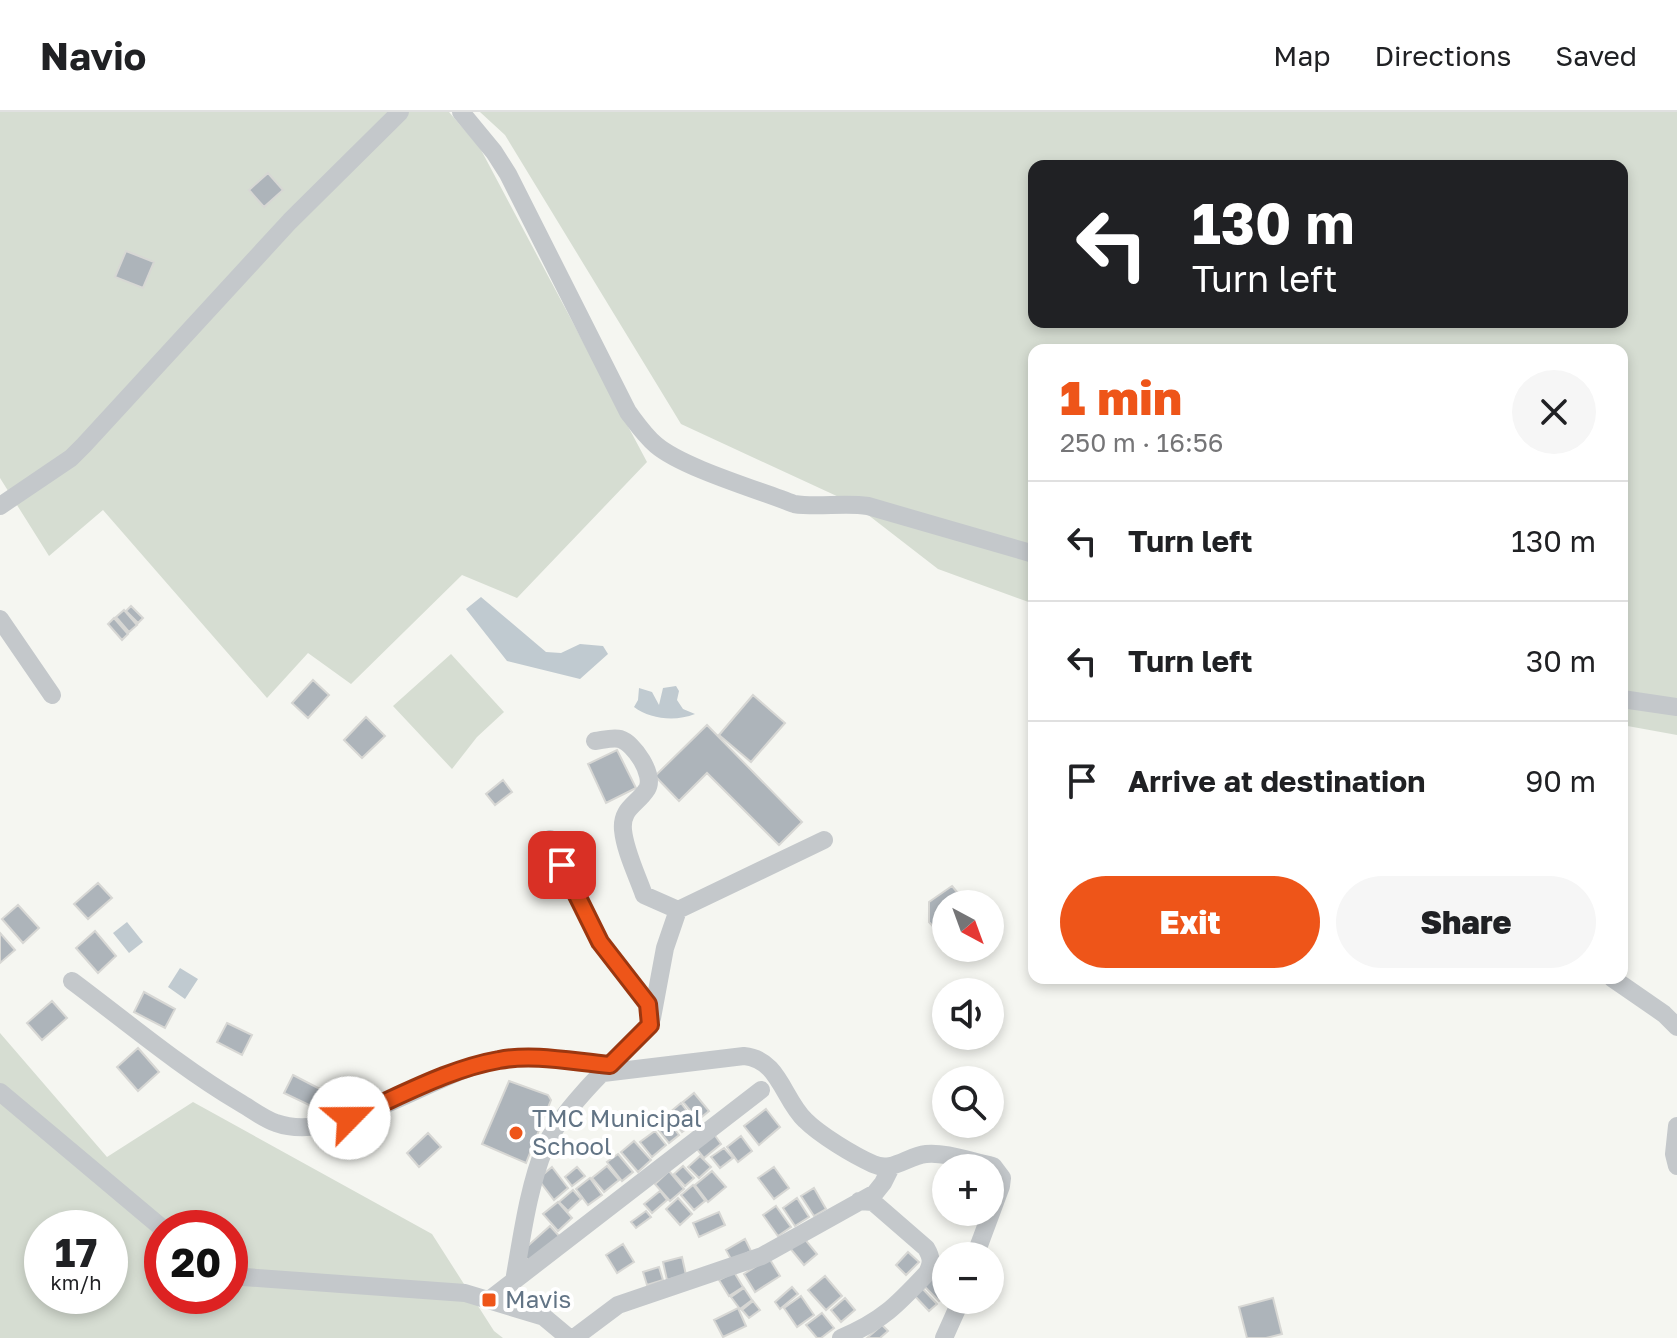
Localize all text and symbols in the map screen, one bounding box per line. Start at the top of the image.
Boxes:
text: Navio [40,33,146,78]
text: Map [1273,39,1330,72]
text: Directions [1374,39,1511,72]
text: Saved [1555,39,1637,72]
text: 130 m [1192,189,1354,256]
icon: left [1060,192,1164,296]
text: Turn left [1192,257,1338,300]
text: 1 min [1060,368,1182,426]
button: close [1512,370,1596,454]
text: 250 m · 16:56 [1060,427,1224,458]
icon: left [1060,519,1104,563]
text: Turn left [1128,523,1253,559]
text: 130 m [1511,523,1596,559]
icon: left [1060,639,1104,683]
text: Turn left [1128,643,1253,679]
text: 30 m [1526,643,1596,679]
icon: arrive [1060,759,1104,803]
text: Arrive at destination [1128,763,1425,799]
text: 90 m [1525,763,1596,799]
pin [528,831,596,899]
icon: arrive [540,843,584,887]
button: Exit [1060,876,1320,968]
button: Share [1336,876,1596,968]
north arrow [932,890,1004,962]
map controls [932,890,1004,1314]
button: sound [932,978,1004,1050]
button: search [932,1066,1004,1138]
position arrow [307,1076,391,1160]
place label: TMC Municipal School [532,1103,702,1160]
marker: TMC Municipal School [507,1124,525,1142]
button: + [932,1154,1004,1226]
speed limit sign: 20 [144,1210,248,1314]
text: 17 [55,1228,97,1276]
button: − [932,1242,1004,1314]
text: km/h [51,1270,101,1294]
place label: Mavis [505,1284,571,1313]
marker: Mavis [480,1291,498,1309]

